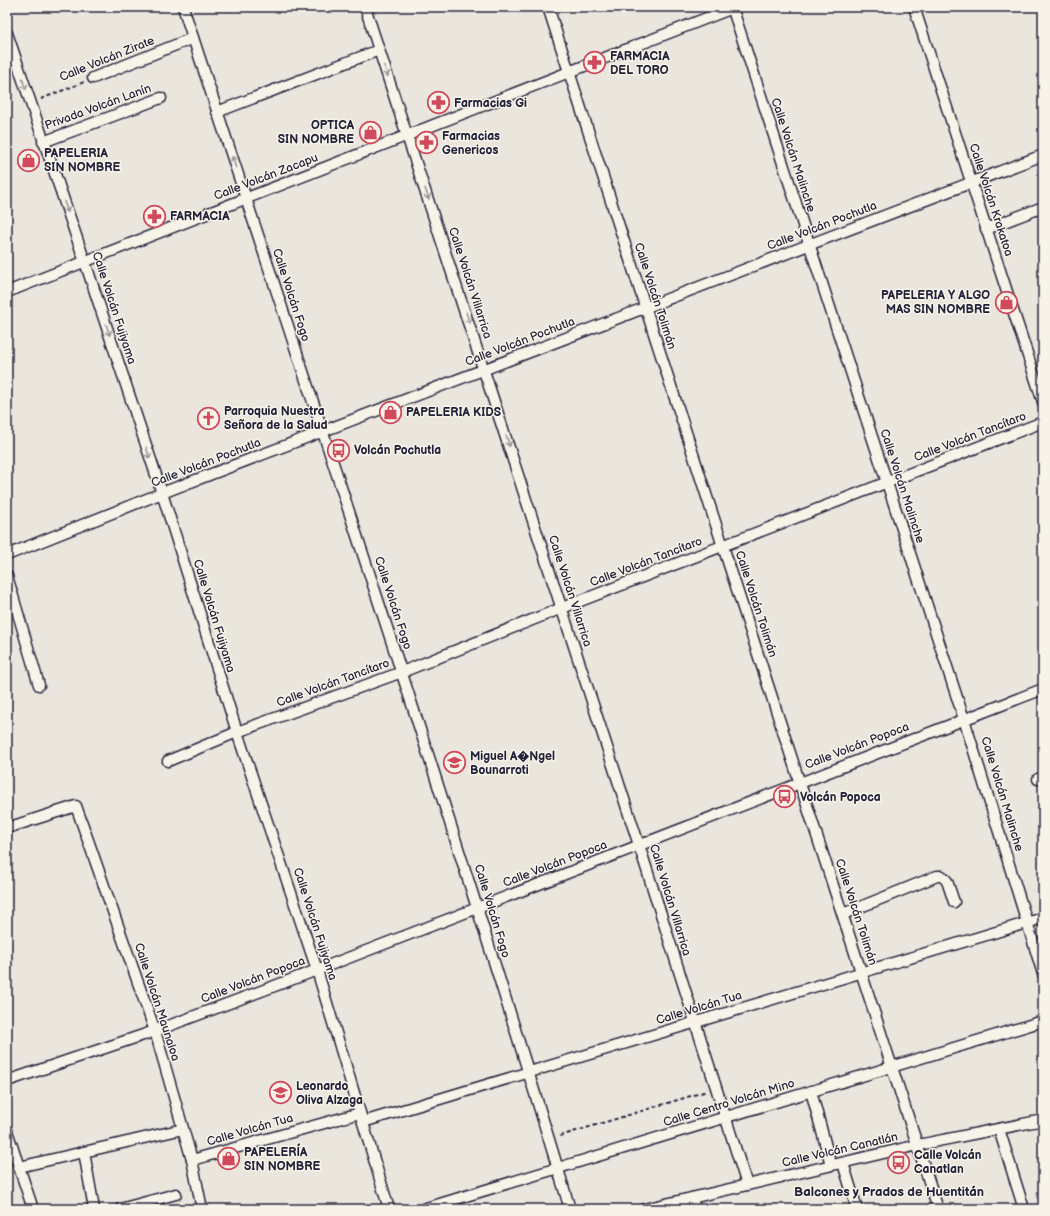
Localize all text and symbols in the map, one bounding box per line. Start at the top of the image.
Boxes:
street label: Calle Volcán Zirate [57,33,157,85]
place label: FARMACIA DEL TORO [610,49,670,78]
pharmacy icon: FARMACIA DEL TORO [582,50,608,76]
one-way arrow [383,64,390,77]
one-way arrow [21,77,28,90]
street label: Privada Volcán Lanín [43,81,153,133]
pharmacy icon: Farmacias Gi [425,90,451,116]
place label: Farmacias Gi [454,96,527,111]
street label: Calle Volcán Malinche [767,96,819,214]
place label: OPTICA SIN NOMBRE [278,118,355,147]
shop icon: OPTICA SIN NOMBRE [357,119,383,145]
place label: Farmacias Genericos [442,129,500,158]
pharmacy icon: Farmacias Genericos [414,130,440,156]
street label: Calle Volcán Krakatoa [966,142,1016,258]
place label: PAPELERIA SIN NOMBRE [44,146,120,175]
shop icon: PAPELERIA SIN NOMBRE [15,147,41,173]
street label: Calle Volcán Zacapu [212,150,320,204]
one-way arrow [229,156,237,168]
one-way arrow [424,187,431,200]
street label: Calle Volcán Pochutla [765,198,879,254]
one-way arrow [63,200,70,213]
pharmacy icon: FARMACIA [141,203,167,229]
place label: FARMACIA [170,209,230,224]
street label: Calle Volcán Villarrica [445,225,495,341]
street label: Calle Volcán Tolimán [631,241,679,351]
street label: Calle Volcán Fogo [269,247,313,344]
street label: Calle Volcán Fujiyama [89,250,139,366]
place label: PAPELERIA Y ALGO MAS SIN NOMBRE [881,288,990,317]
shop icon: PAPELERIA Y ALGO MAS SIN NOMBRE [993,289,1019,315]
one-way arrow [464,311,472,323]
street label: Calle Volcán Pochutla [463,314,577,370]
one-way arrow [105,323,112,336]
shop icon: PAPELERIA KIDS [378,399,404,425]
place label: Parroquia Nuestra Señora de la Salud [224,404,328,433]
church icon: Parroquia Nuestra Señora de la Salud [195,405,221,431]
place label: PAPELERIA KIDS [406,405,501,420]
street label: Calle Volcán Tancítaro [912,409,1028,465]
street label: Calle Volcán Malinche [876,427,928,545]
one-way arrow [505,434,512,447]
street label: Calle Volcán Pochutla [149,435,263,491]
bus stop icon: Volcán Pochutla [325,437,351,463]
place label: Volcán Pochutla [354,443,441,458]
one-way arrow [145,447,153,459]
street label: Calle Volcán Villarrica [545,533,595,649]
street label: Calle Volcán Tancítaro [588,534,704,590]
street label: Calle Volcán Tolimán [732,549,780,659]
street label: Calle Volcán Fogo [371,555,415,652]
street label: Calle Volcán Fujiyama [190,558,238,675]
street label: Calle Volcán Tancítaro [274,656,392,710]
street label: Calle Volcán Popoca [803,719,911,773]
street label: Calle Volcán Malinche [977,735,1027,853]
place label: Miguel A�Ngel Bounarroti [470,749,555,778]
school or university icon: Miguel A�Ngel Bounarroti [442,750,468,776]
bus stop icon: Volcán Popoca [772,784,798,810]
place label: Volcán Popoca [800,790,881,805]
street label: Calle Volcán Popoca [501,837,609,891]
street label: Calle Volcán Villarrica [646,842,694,958]
street label: Calle Volcán Tolimán [832,857,880,967]
street label: Calle Volcán Fogo [471,862,513,960]
street label: Calle Volcán Fujiyama [290,866,340,982]
street label: Calle Volcán Maunaloa [131,941,183,1063]
street label: Calle Volcán Popoca [199,953,307,1007]
street label: Calle Volcán Tua [654,988,744,1028]
street label: Calle Centro Volcán Mino [661,1076,797,1130]
place label: Leonardo Oliva Alzaga [296,1079,363,1108]
school or university icon: Leonardo Oliva Alzaga [268,1080,294,1106]
street label: Calle Volcán Tua [205,1110,295,1149]
street label: Calle Volcán Canatlán [781,1129,900,1171]
place label: PAPELERÍA SIN NOMBRE [244,1143,320,1174]
shop icon: PAPELERÍA SIN NOMBRE [215,1146,241,1172]
place label: Calle Volcán Canatlan [914,1148,982,1177]
bus stop icon: Calle Volcán Canatlan [886,1149,912,1175]
district label: Balcones y Prados de Huentitán [794,1184,984,1200]

